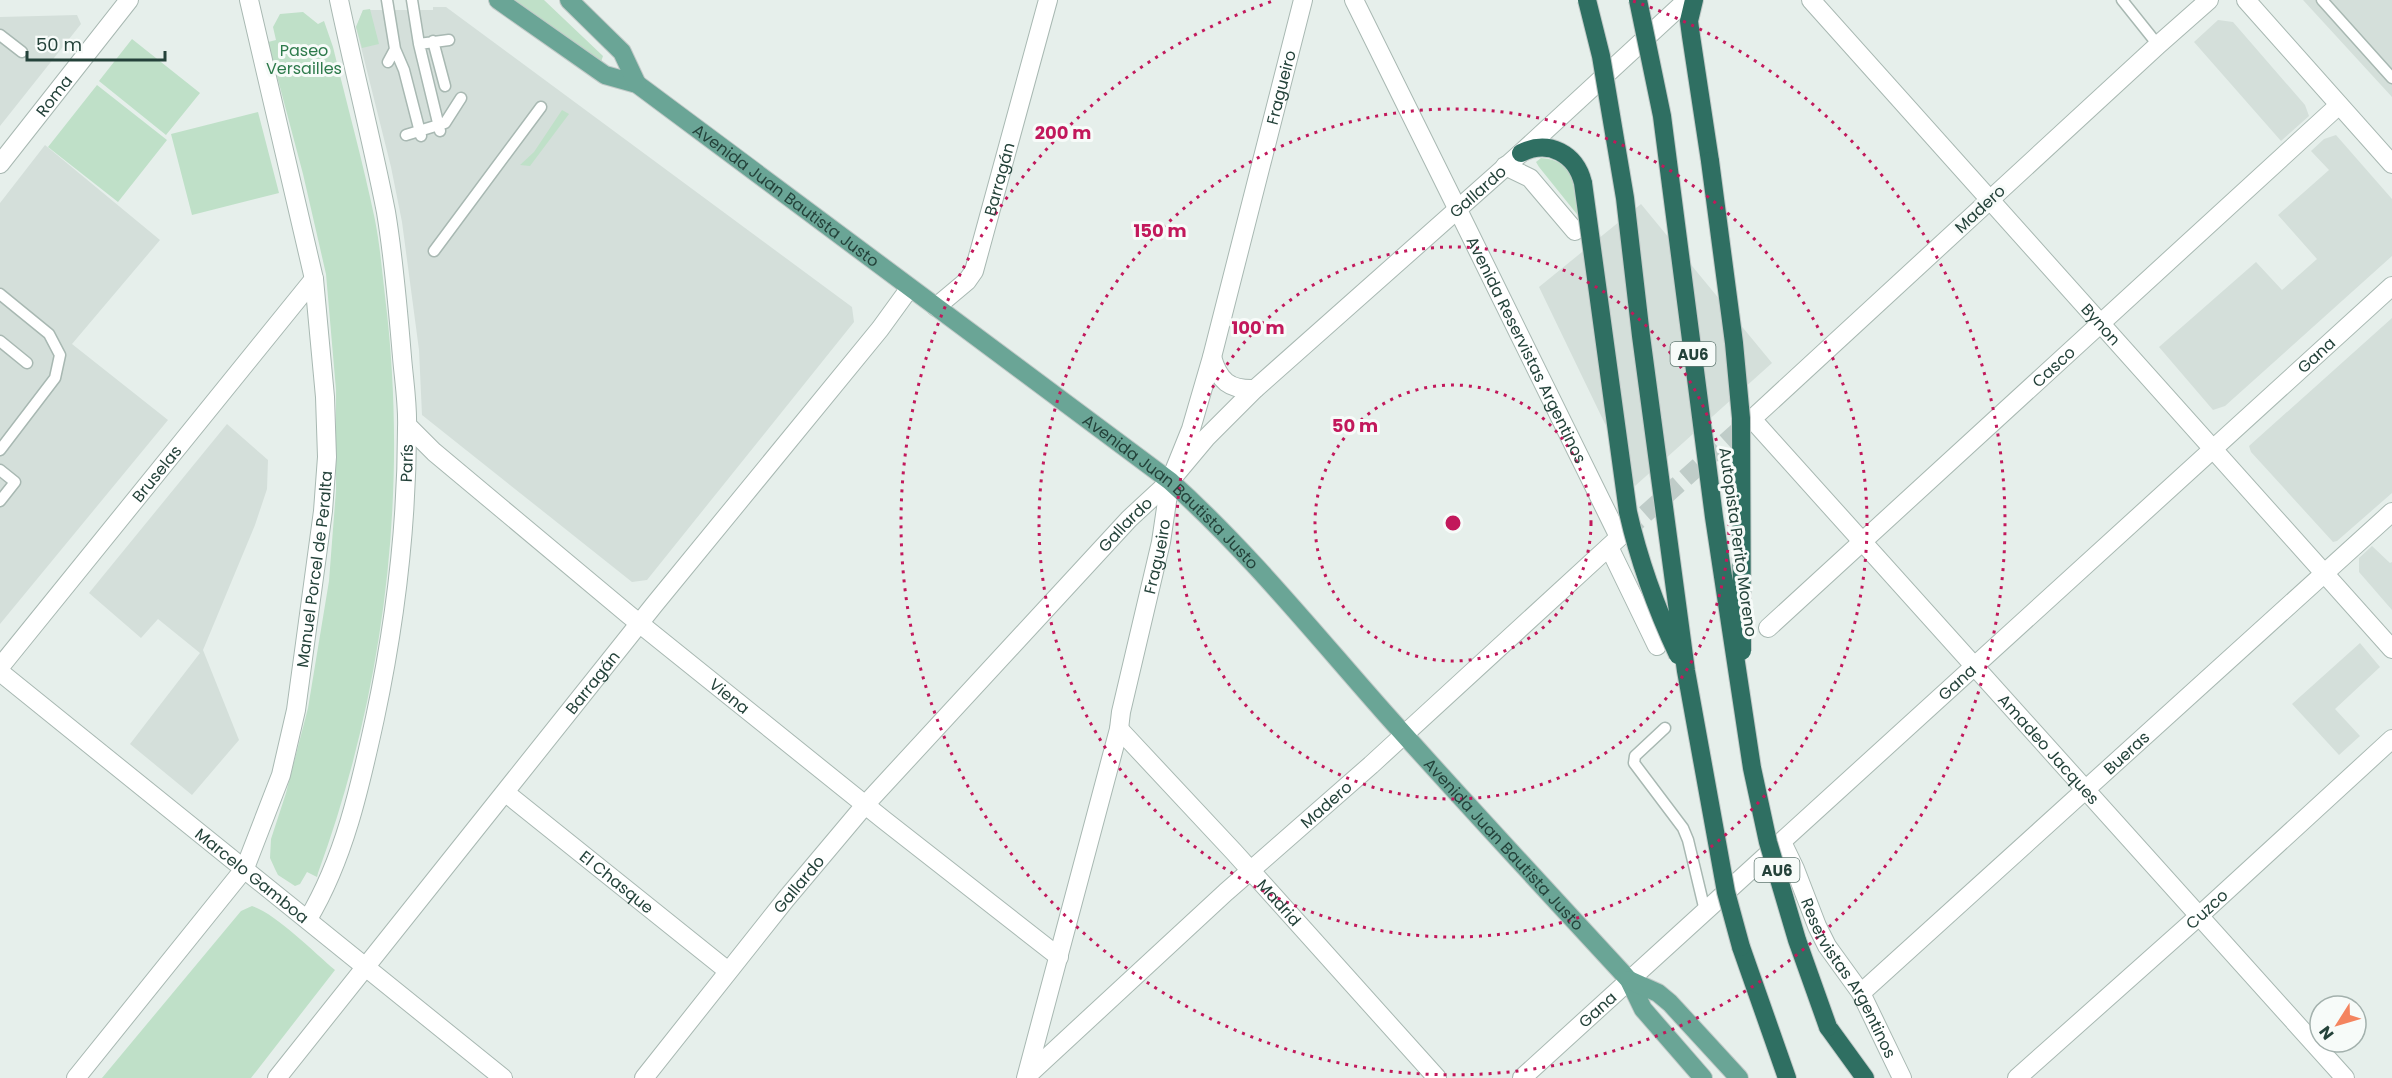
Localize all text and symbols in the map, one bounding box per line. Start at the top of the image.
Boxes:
scale bar [27,24,165,62]
text: 50 m [36,32,82,57]
park label: Paseo Versailles [266,39,342,80]
street label: Fragueiro [1260,48,1301,127]
street label: Roma [30,70,77,121]
street label: Avenida Juan Bautista Justo [688,118,884,272]
text: 200 m [1035,120,1091,145]
street label: Barragán [978,140,1020,218]
street label: Gallardo [1444,160,1511,223]
street label: Madero [1950,180,2010,238]
text: 150 m [1133,218,1187,243]
street label: Avenida Reservistas Argentinos [1461,232,1592,467]
street label: Bynon [2076,298,2126,350]
text: 100 m [1231,315,1285,340]
street label: Gana [2292,332,2340,378]
street label: Casco [2027,341,2080,392]
road number: AU6 [1670,342,1716,366]
street label: Avenida Juan Bautista Justo [1078,408,1264,574]
text: 50 m [1332,413,1378,438]
street label: Bruselas [126,440,187,507]
street label: París [394,444,418,483]
street label: Autopista Perito Moreno [1713,446,1763,638]
street label: Manuel Porcel de Peralta [290,470,337,669]
street label: Gallardo [1093,492,1157,557]
centre of rings [1443,513,1463,533]
street label: Fragueiro [1138,517,1176,596]
street label: Barragán [560,646,625,719]
street label: Gana [1933,659,1981,706]
street label: Viena [705,673,755,719]
street label: Amadeo Jacques [1993,689,2105,809]
street label: Bueras [2098,726,2154,780]
street label: Avenida Juan Bautista Justo [1419,753,1589,936]
street label: Madero [1295,775,1357,833]
street label: Marcelo Gamboa [190,822,314,929]
street label: El Chasque [575,845,659,919]
street label: Gallardo [768,850,830,918]
road number: AU6 [1754,858,1800,882]
street label: Madrid [1252,874,1307,931]
street label: Cuzco [2180,884,2233,934]
street label: Reservistas Argentinos [1796,894,1902,1062]
street label: Gana [1573,986,1622,1033]
north arrow [2308,994,2368,1054]
text: N [2314,1021,2339,1044]

